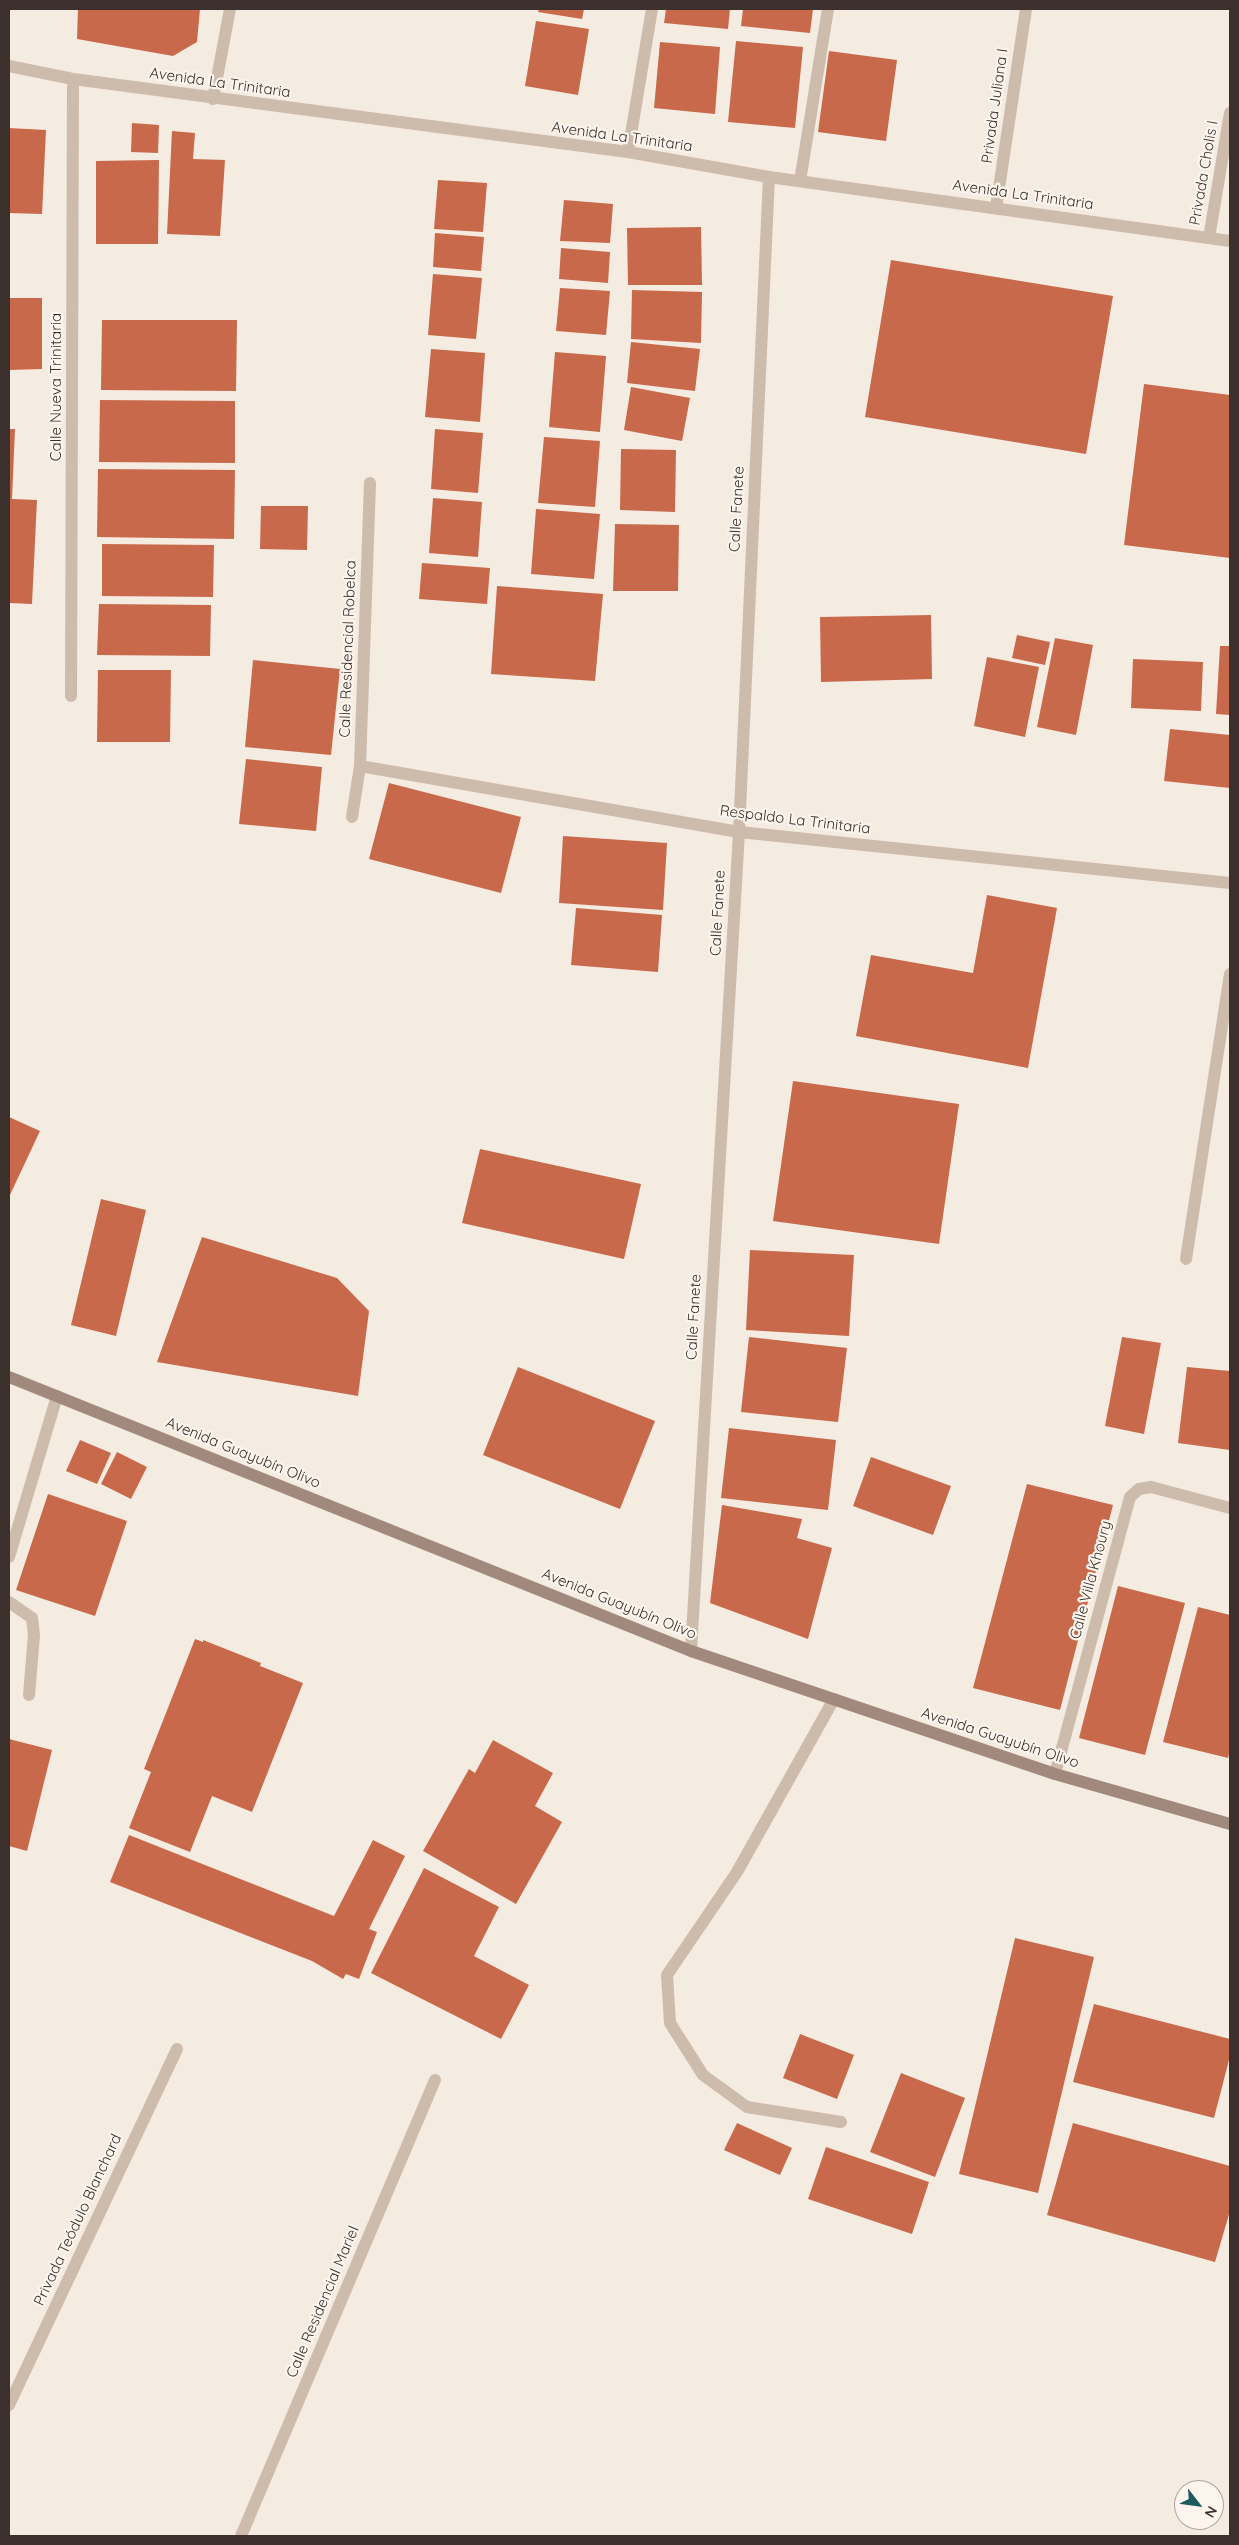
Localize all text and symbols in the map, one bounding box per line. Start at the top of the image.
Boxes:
street label: Privada Juliana I [978,47,1012,165]
street label: Avenida La Trinitaria [148,64,292,102]
street label: Avenida La Trinitaria [550,118,694,156]
street label: Privada Cholis I [1186,119,1222,227]
street label: Avenida La Trinitaria [951,176,1095,214]
street label: Calle Nueva Trinitaria [47,313,65,461]
street label: Calle Fanete [726,466,748,552]
street label: Calle Residencial Robelca [336,560,360,738]
street label: Respaldo La Trinitaria [719,802,871,838]
street label: Calle Fanete [707,870,729,956]
street label: Calle Fanete [683,1274,705,1360]
street label: Avenida Guayubín Olivo [163,1414,323,1492]
street label: Calle Villa Khoury [1067,1519,1115,1641]
street label: Avenida Guayubín Olivo [539,1565,699,1643]
street label: Avenida Guayubín Olivo [919,1704,1081,1772]
street label: Privada Teódulo Blanchard [30,2131,126,2309]
street label: Calle Residencial Mariel [283,2223,363,2381]
north arrow [1174,2480,1224,2530]
text: N [1201,2503,1221,2521]

